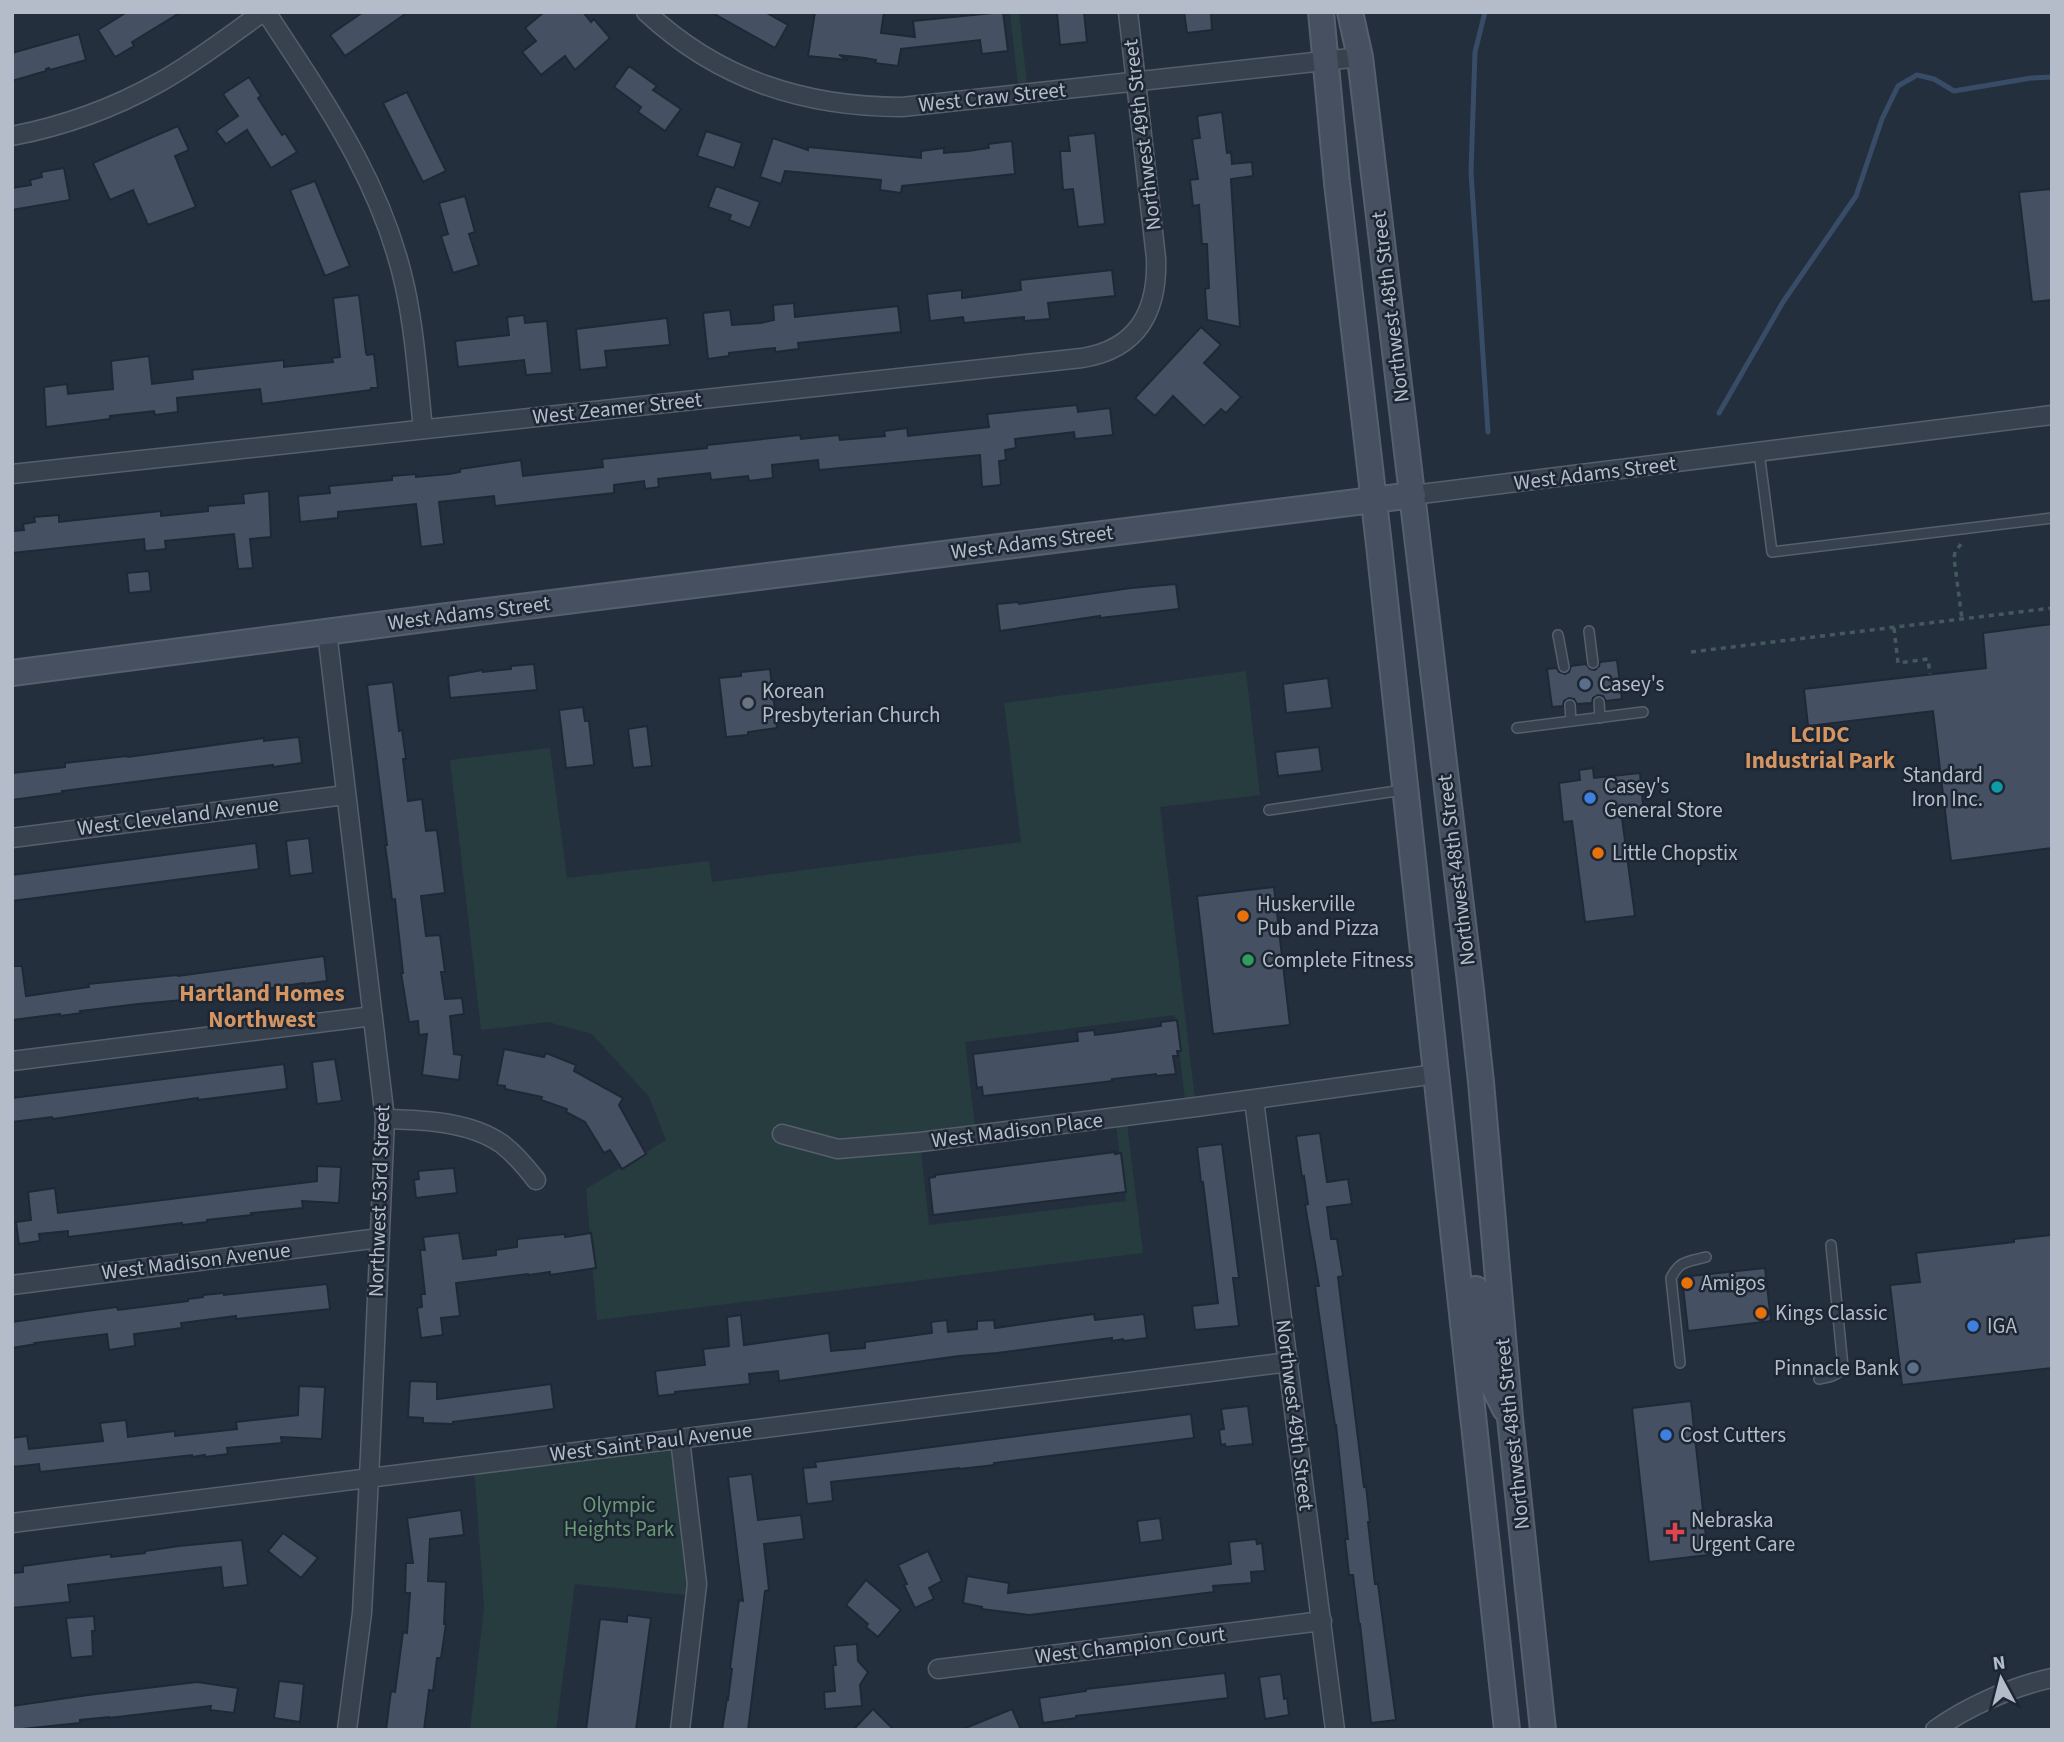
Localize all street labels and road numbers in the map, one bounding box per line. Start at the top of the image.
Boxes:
street label: Northwest 49th Street [1115,38,1169,232]
street label: West Craw Street [917,74,1067,120]
street label: Northwest 48th Street [1363,210,1417,404]
street label: West Zeamer Street [531,384,703,432]
street label: West Adams Street [1512,448,1678,498]
street label: West Adams Street [949,517,1115,567]
street label: West Adams Street [386,588,552,638]
street label: Northwest 48th Street [1429,773,1483,967]
street label: West Cleveland Avenue [76,789,280,843]
street label: Northwest 53rd Street [361,1104,397,1298]
street label: West Madison Place [930,1105,1104,1155]
street label: West Madison Avenue [100,1235,292,1287]
street label: Northwest 49th Street [1268,1318,1322,1512]
street label: Northwest 48th Street [1487,1337,1537,1531]
street label: West Saint Paul Avenue [548,1415,754,1469]
street label: West Champion Court [1033,1618,1227,1672]

